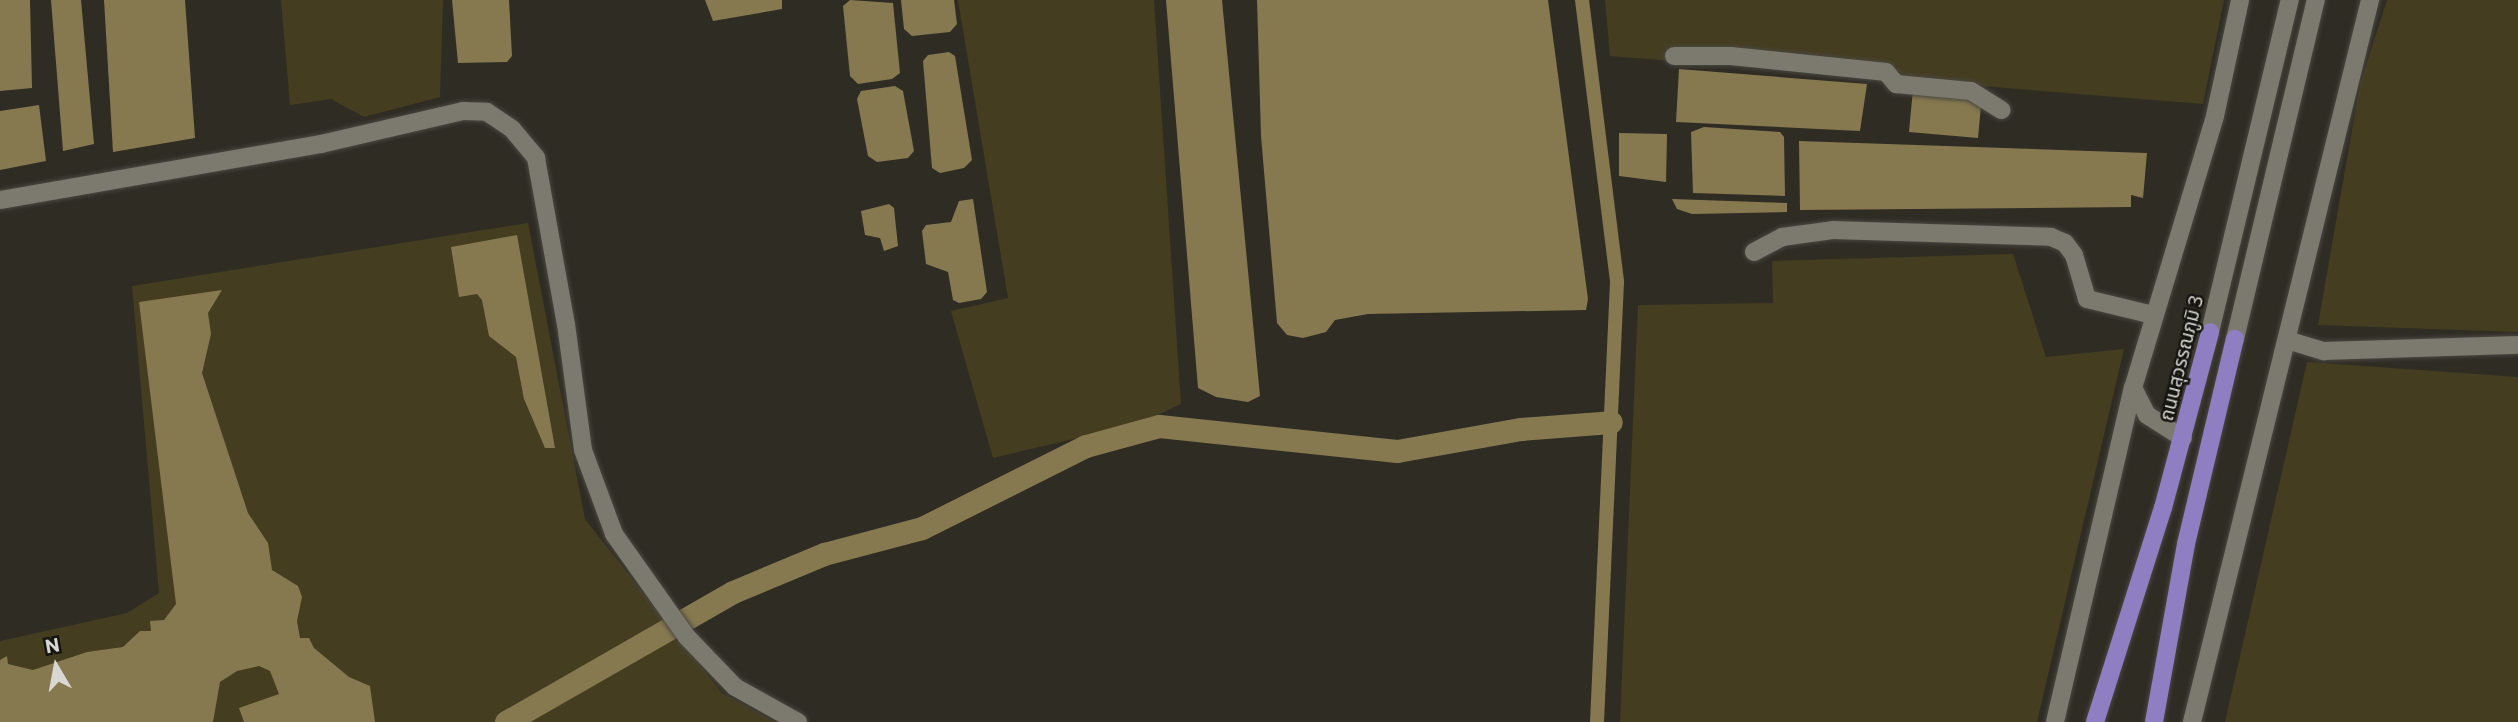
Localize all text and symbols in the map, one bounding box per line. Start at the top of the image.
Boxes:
street label: ถนนสุวรรณภูมิ 3 [2154,293,2208,423]
north arrow [21,631,91,701]
text: N [43,632,61,657]

